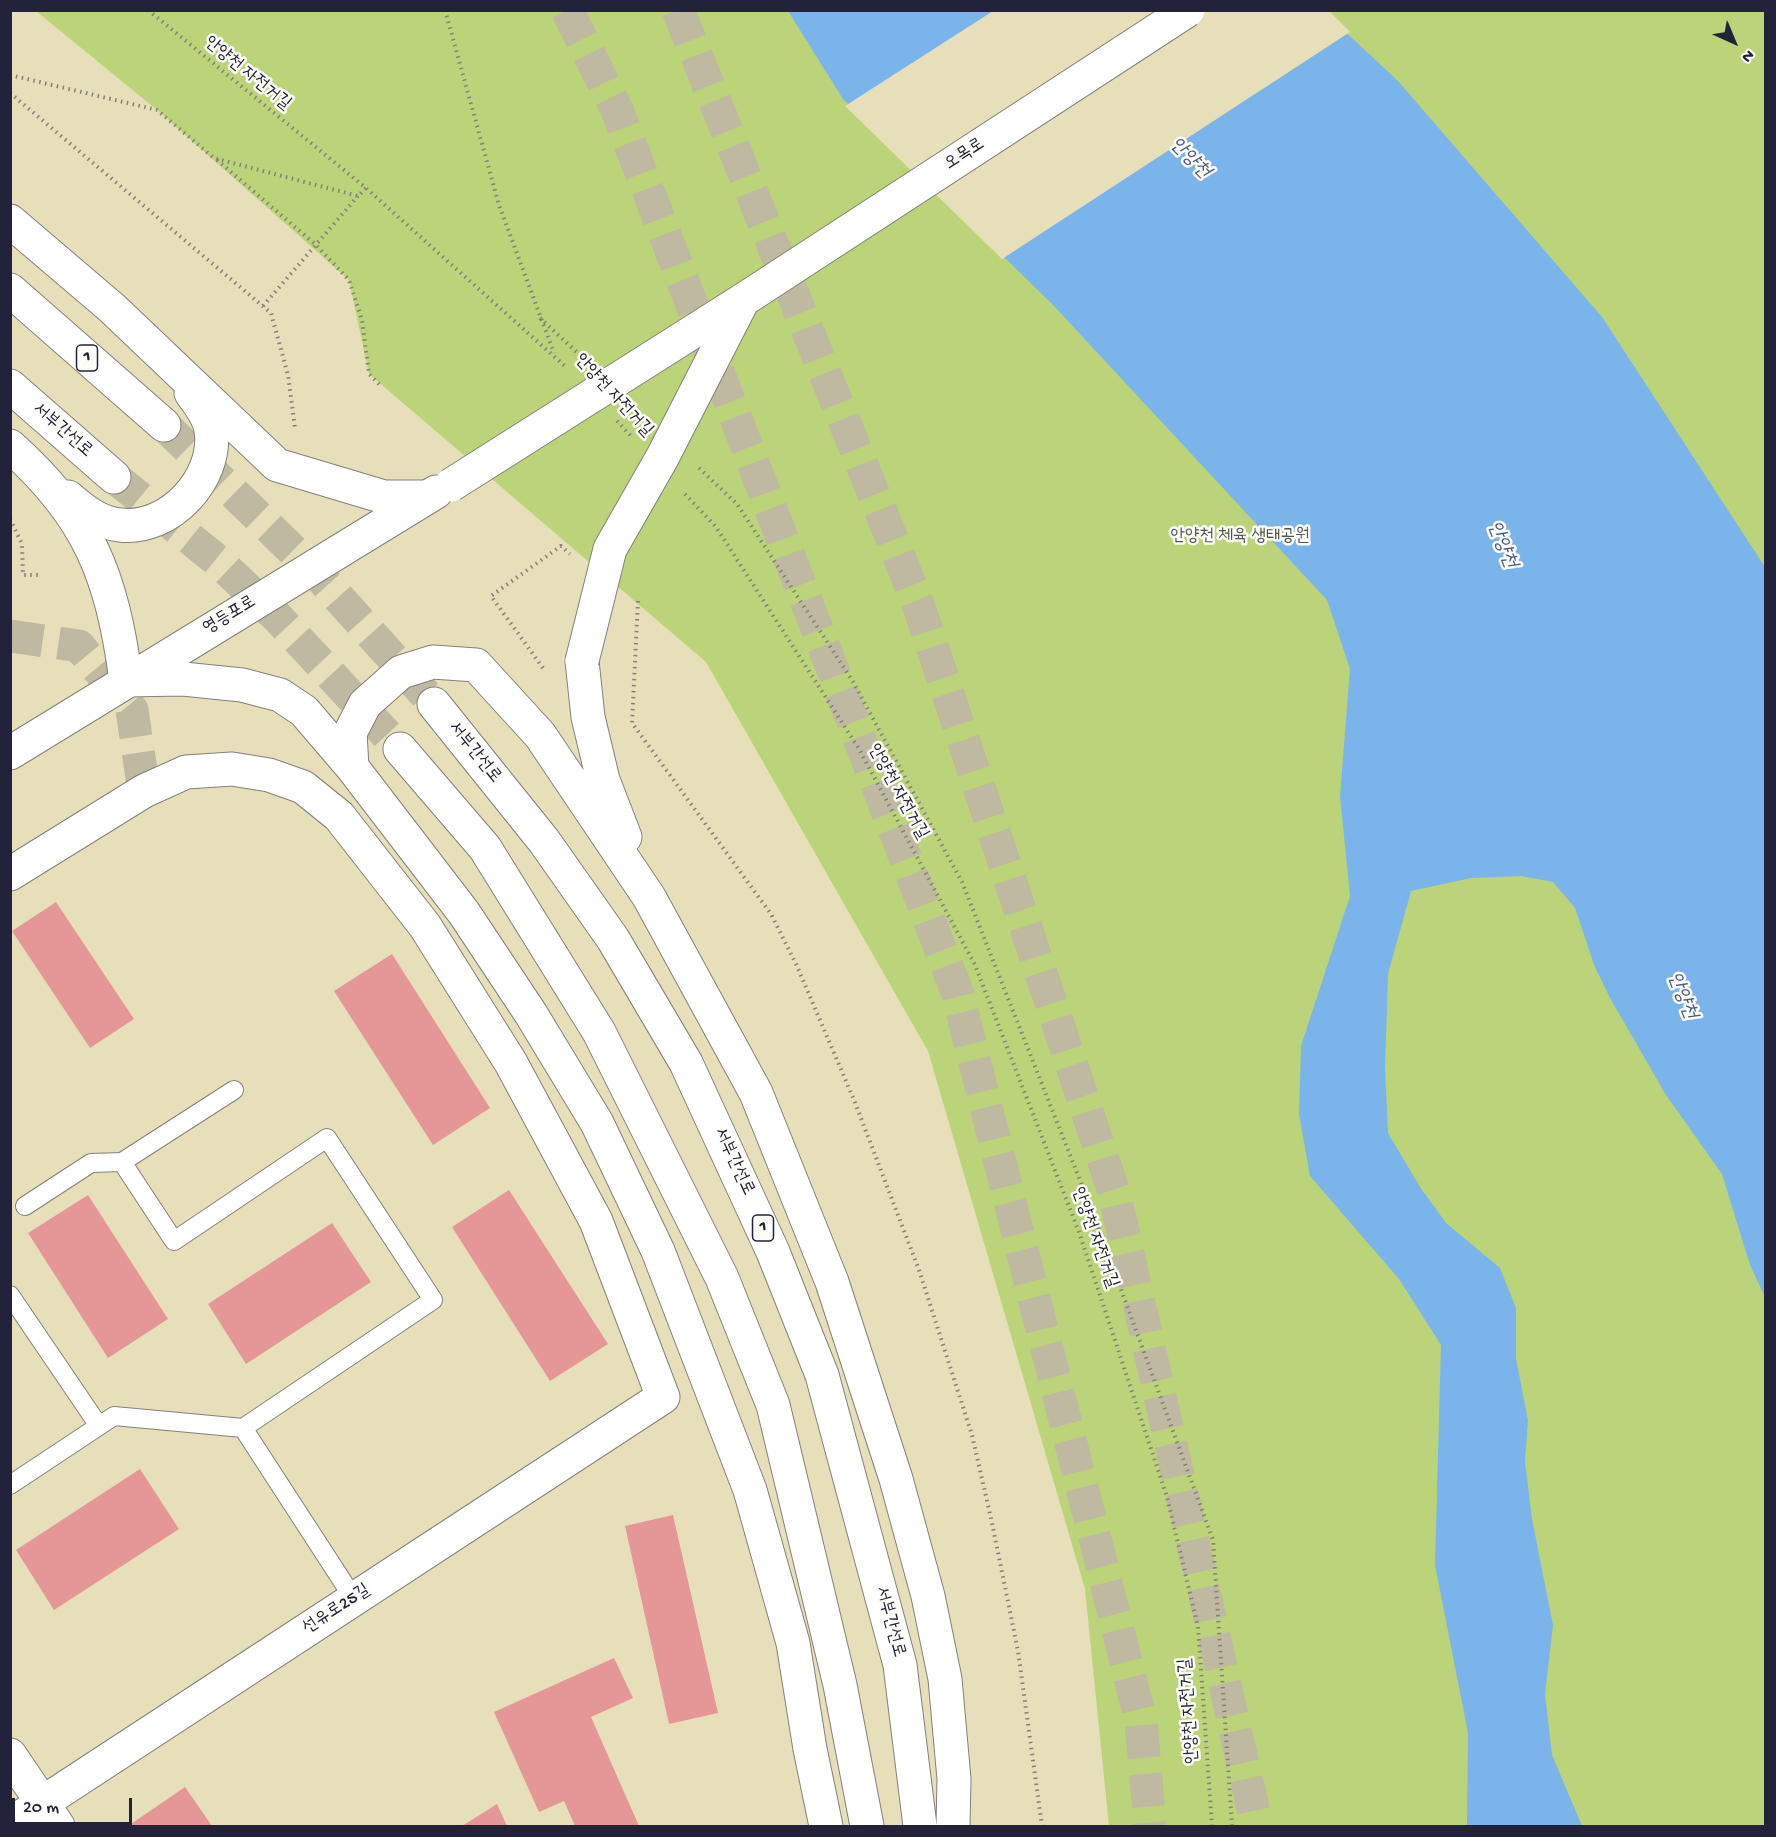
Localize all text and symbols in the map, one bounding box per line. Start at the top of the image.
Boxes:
north arrow [1704,12,1764,72]
street label: 안양천 자전거길 [199,32,295,116]
text: N [1736,45,1757,66]
water label: 안양천 [1163,133,1215,185]
street label: 오목로 [941,134,989,176]
road number: 1 [76,345,98,371]
street label: 안양천 자전거길 [569,350,657,442]
street label: 서부간선로 [28,399,96,463]
water label: 안양천 [1481,518,1521,572]
park label: 안양천 체육 생태공원 [1171,526,1309,548]
street label: 영등포로 [200,592,260,640]
street label: 서부간선로 [443,718,505,788]
street label: 안양천 자전거길 [862,741,932,843]
water label: 안양천 [1661,969,1701,1023]
street label: 서부간선로 [708,1125,758,1199]
street label: 안양천 자전거길 [1066,1185,1122,1291]
road number: 1 [752,1215,774,1241]
street label: 선유로25길 [299,1580,375,1640]
street label: 서부간선로 [869,1584,909,1660]
street label: 안양천 자전거길 [1176,1658,1204,1764]
scale bar [15,1786,135,1824]
text: 20 m [23,1798,59,1819]

